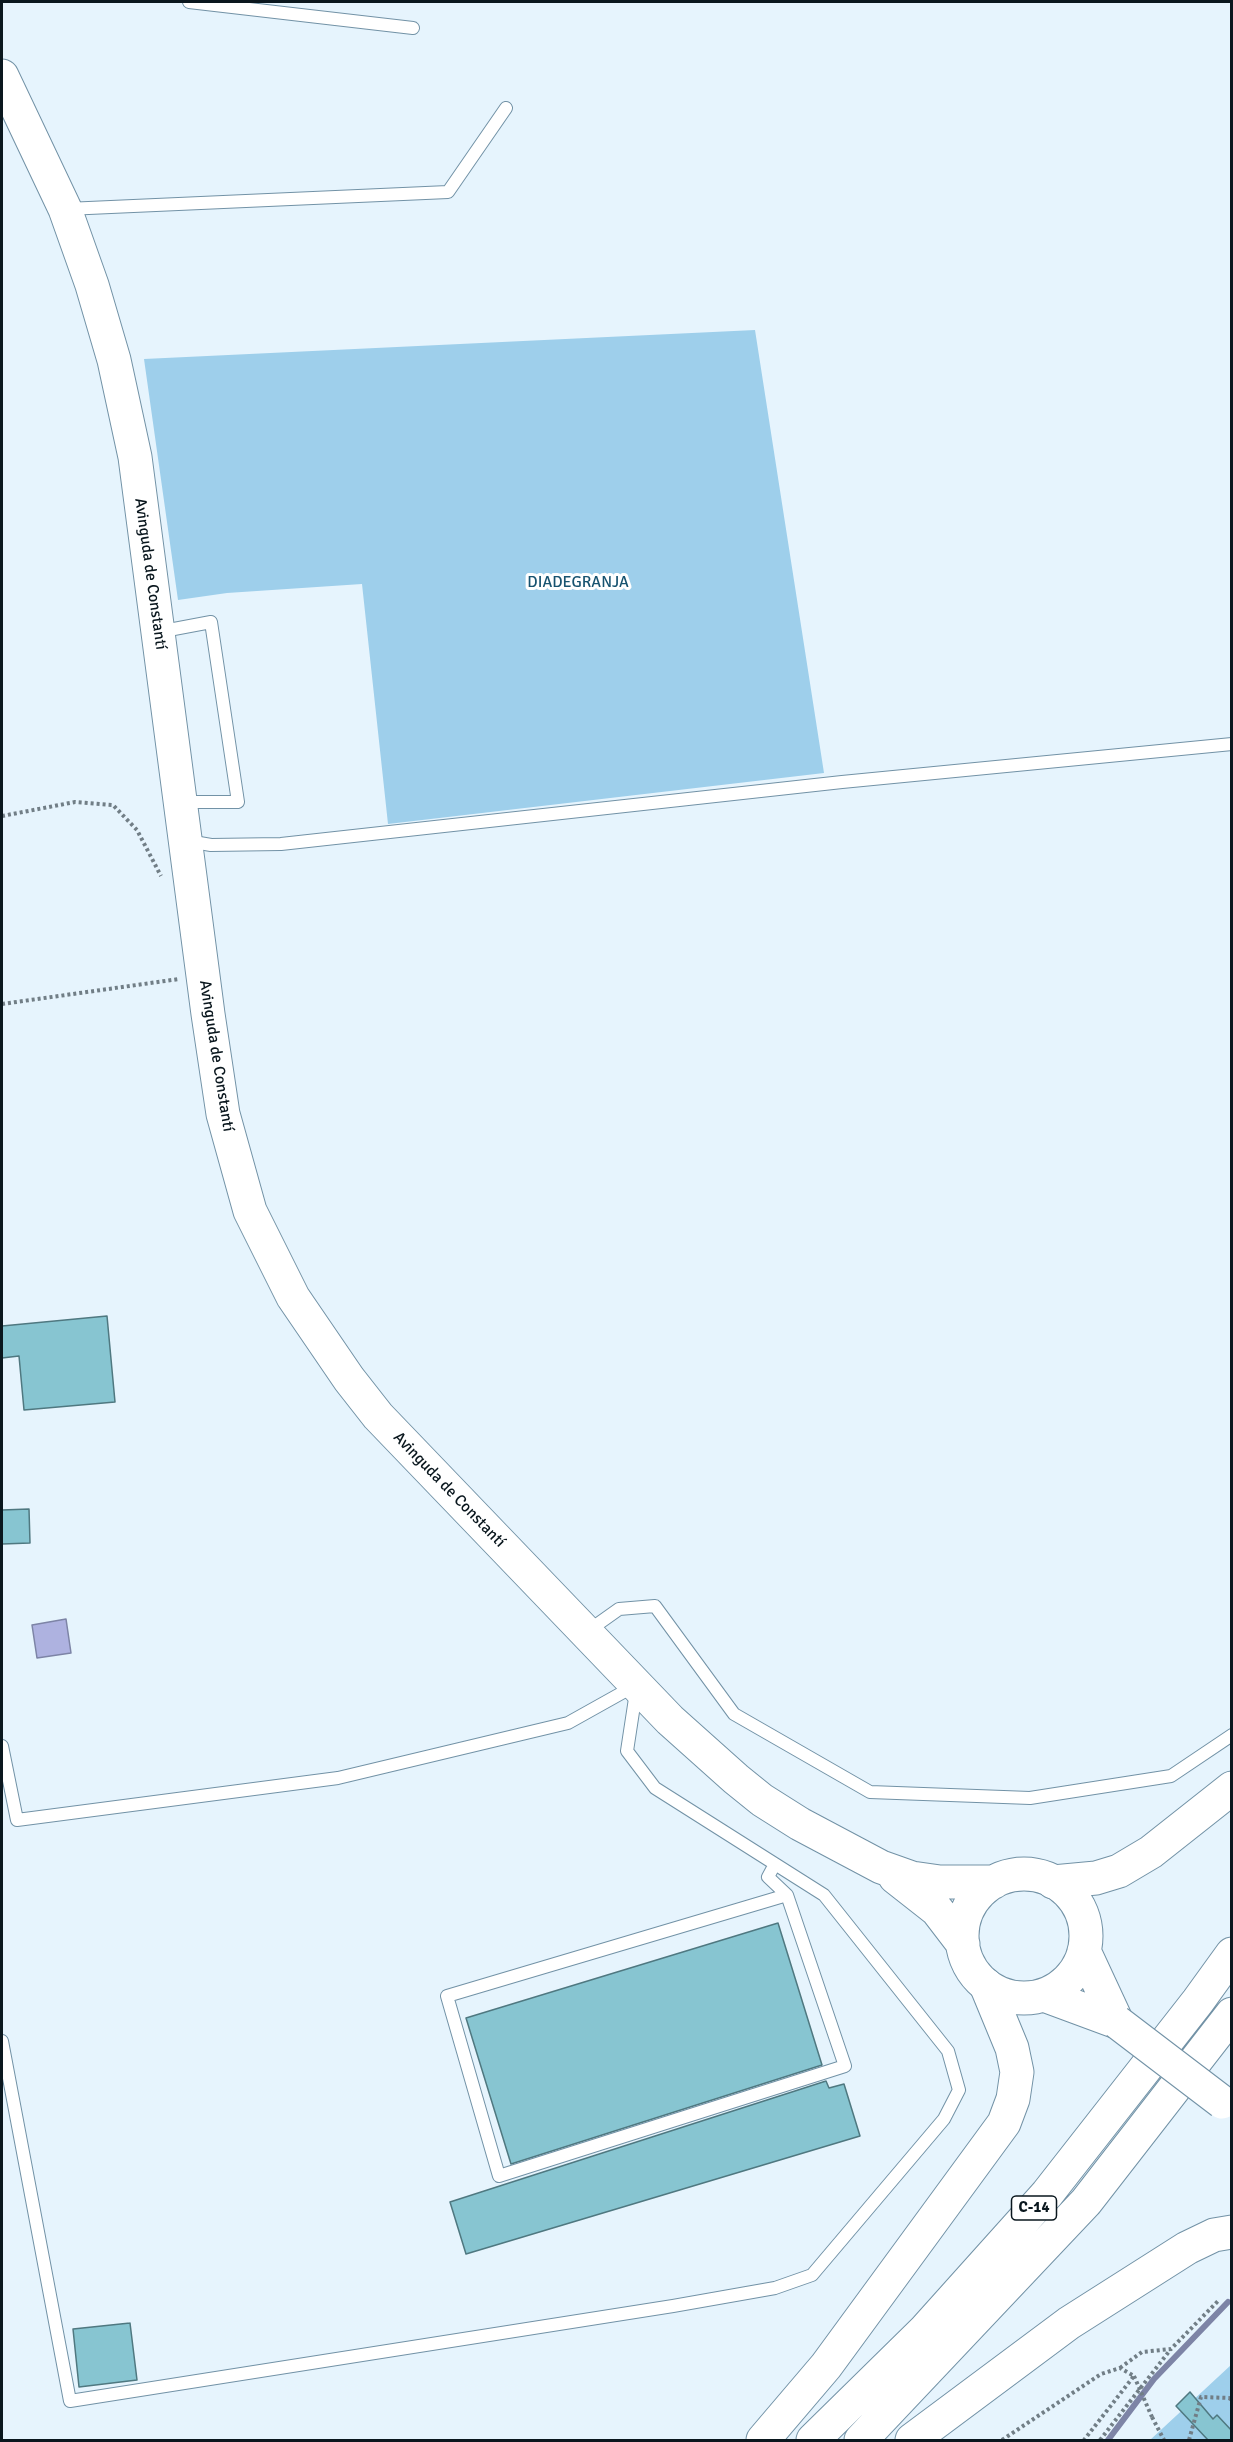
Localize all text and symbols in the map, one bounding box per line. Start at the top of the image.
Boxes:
street label: Avinguda de Constantí [130,497,170,651]
park label: DIADEGRANJA [527,573,629,593]
street label: Avinguda de Constantí [195,979,237,1133]
street label: Avinguda de Constantí [389,1428,509,1552]
road number: C-14 [1012,2196,1056,2220]

